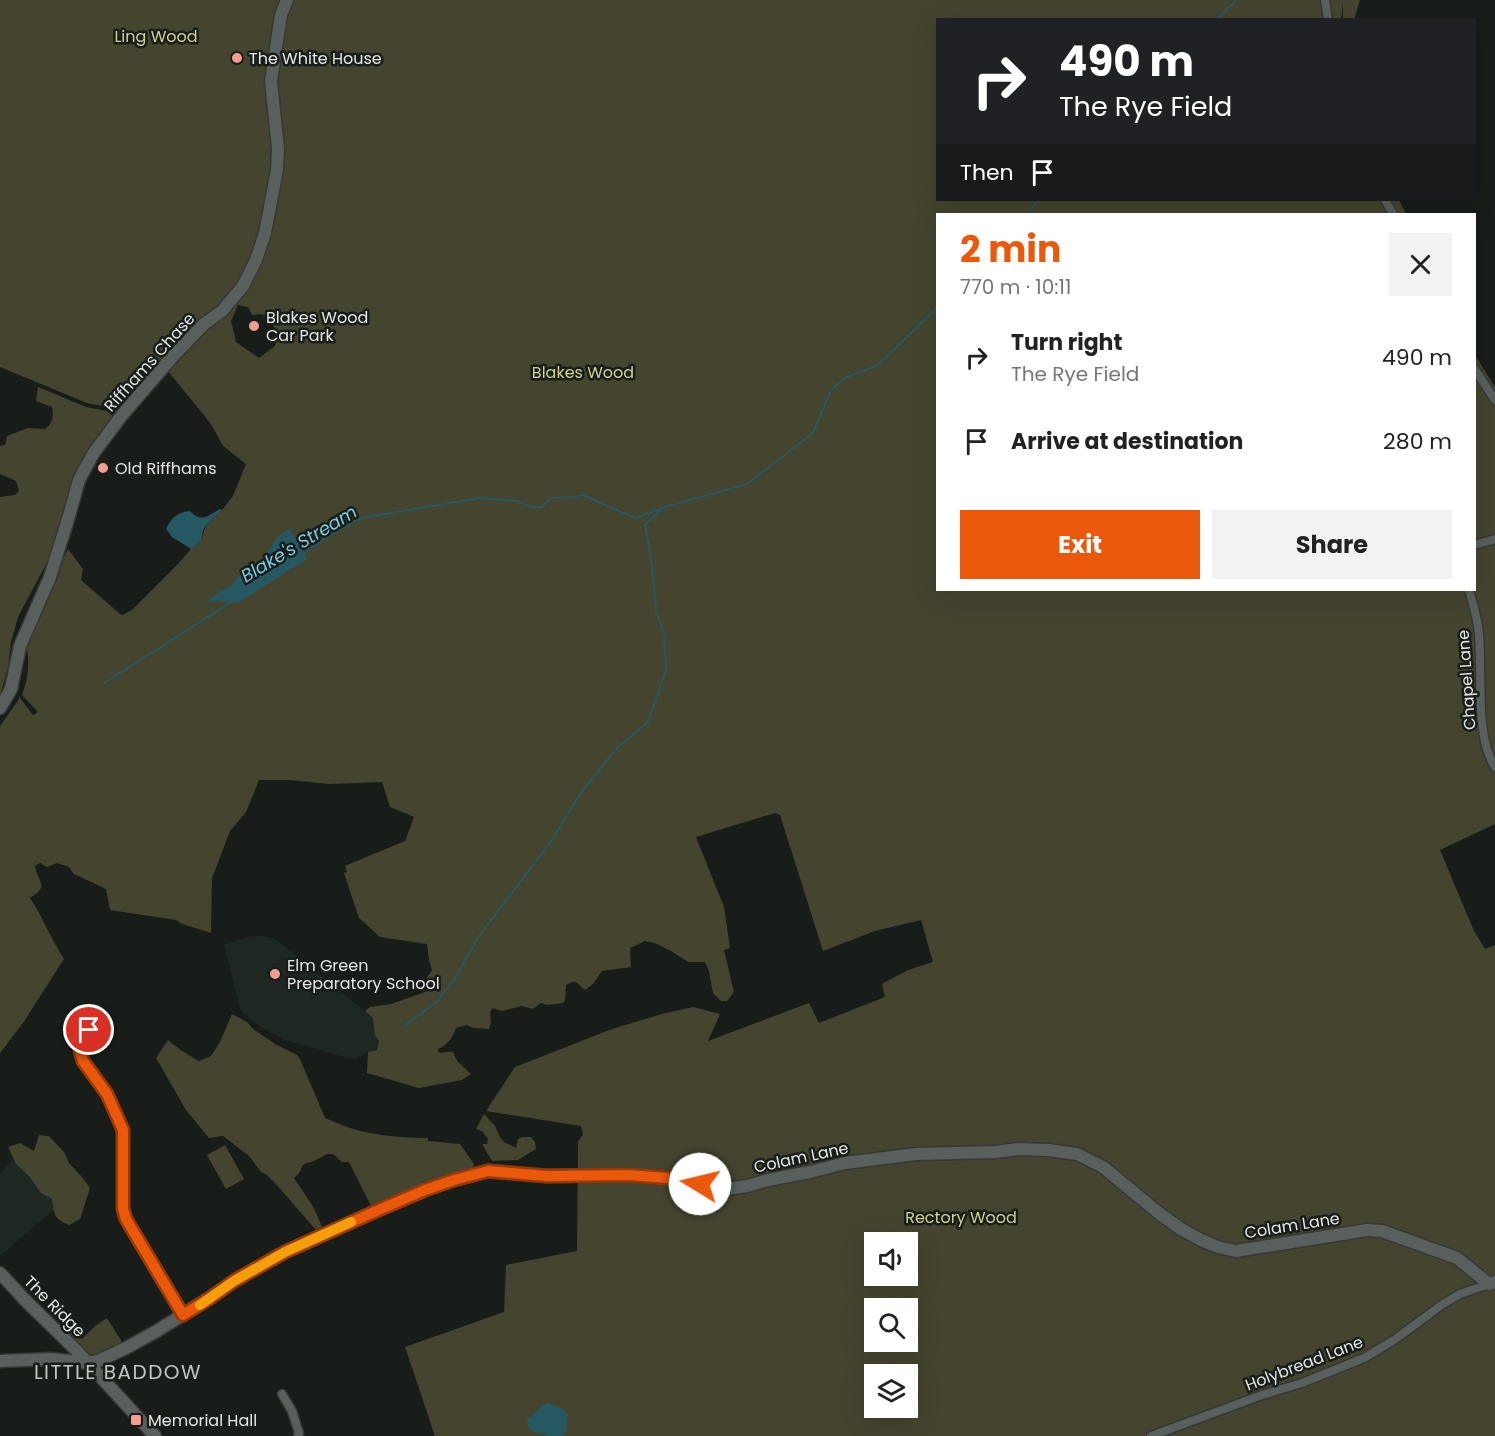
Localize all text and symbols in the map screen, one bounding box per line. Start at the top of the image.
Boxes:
park label: Ling Wood [114,25,198,48]
text: 490 m [1059,32,1194,91]
icon: right [960,42,1038,120]
place label: The White House [249,47,382,70]
marker: The White House [230,51,244,65]
text: The Rye Field [1059,88,1232,125]
icon: arrive [1026,156,1059,189]
text: Then [960,157,1014,188]
text: 2 min [960,224,1061,275]
button: close [1389,233,1452,296]
text: 770 m · 10:11 [960,273,1071,301]
place label: Blakes Wood Car Park [266,306,368,347]
street label: Riffhams Chase [99,308,200,417]
marker: Blakes Wood Car Park [247,319,261,333]
text: Turn right [1011,327,1122,358]
icon: right [960,341,993,374]
text: 490 m [1382,342,1452,373]
text: The Rye Field [1011,360,1139,388]
park label: Blakes Wood [532,361,634,384]
icon: arrive [960,425,993,458]
text: Arrive at destination [1011,426,1243,457]
text: 280 m [1383,426,1452,457]
place label: Old Riffhams [115,457,217,480]
marker: Old Riffhams [96,461,110,475]
water label: Blake's Stream [236,499,361,588]
button: Exit [960,510,1200,579]
button: Share [1212,510,1452,579]
street label: Chapel Lane [1452,629,1481,731]
place label: Elm Green Preparatory School [287,954,440,995]
marker: Elm Green Preparatory School [268,967,282,981]
pin [63,1004,114,1055]
icon: arrive [72,1013,105,1046]
street label: Colam Lane [752,1136,851,1179]
position arrow [668,1152,732,1216]
park label: Rectory Wood [905,1206,1017,1229]
street label: Colam Lane [1243,1207,1341,1244]
map controls [864,1232,918,1418]
button: sound [864,1232,918,1286]
street label: The Ridge [19,1271,91,1342]
button: search [864,1298,918,1352]
street label: Holybread Lane [1242,1330,1367,1397]
district label: LITTLE BADDOW [34,1358,202,1386]
button: layers [864,1364,918,1418]
place label: Memorial Hall [148,1409,257,1432]
marker: Memorial Hall [129,1413,143,1427]

